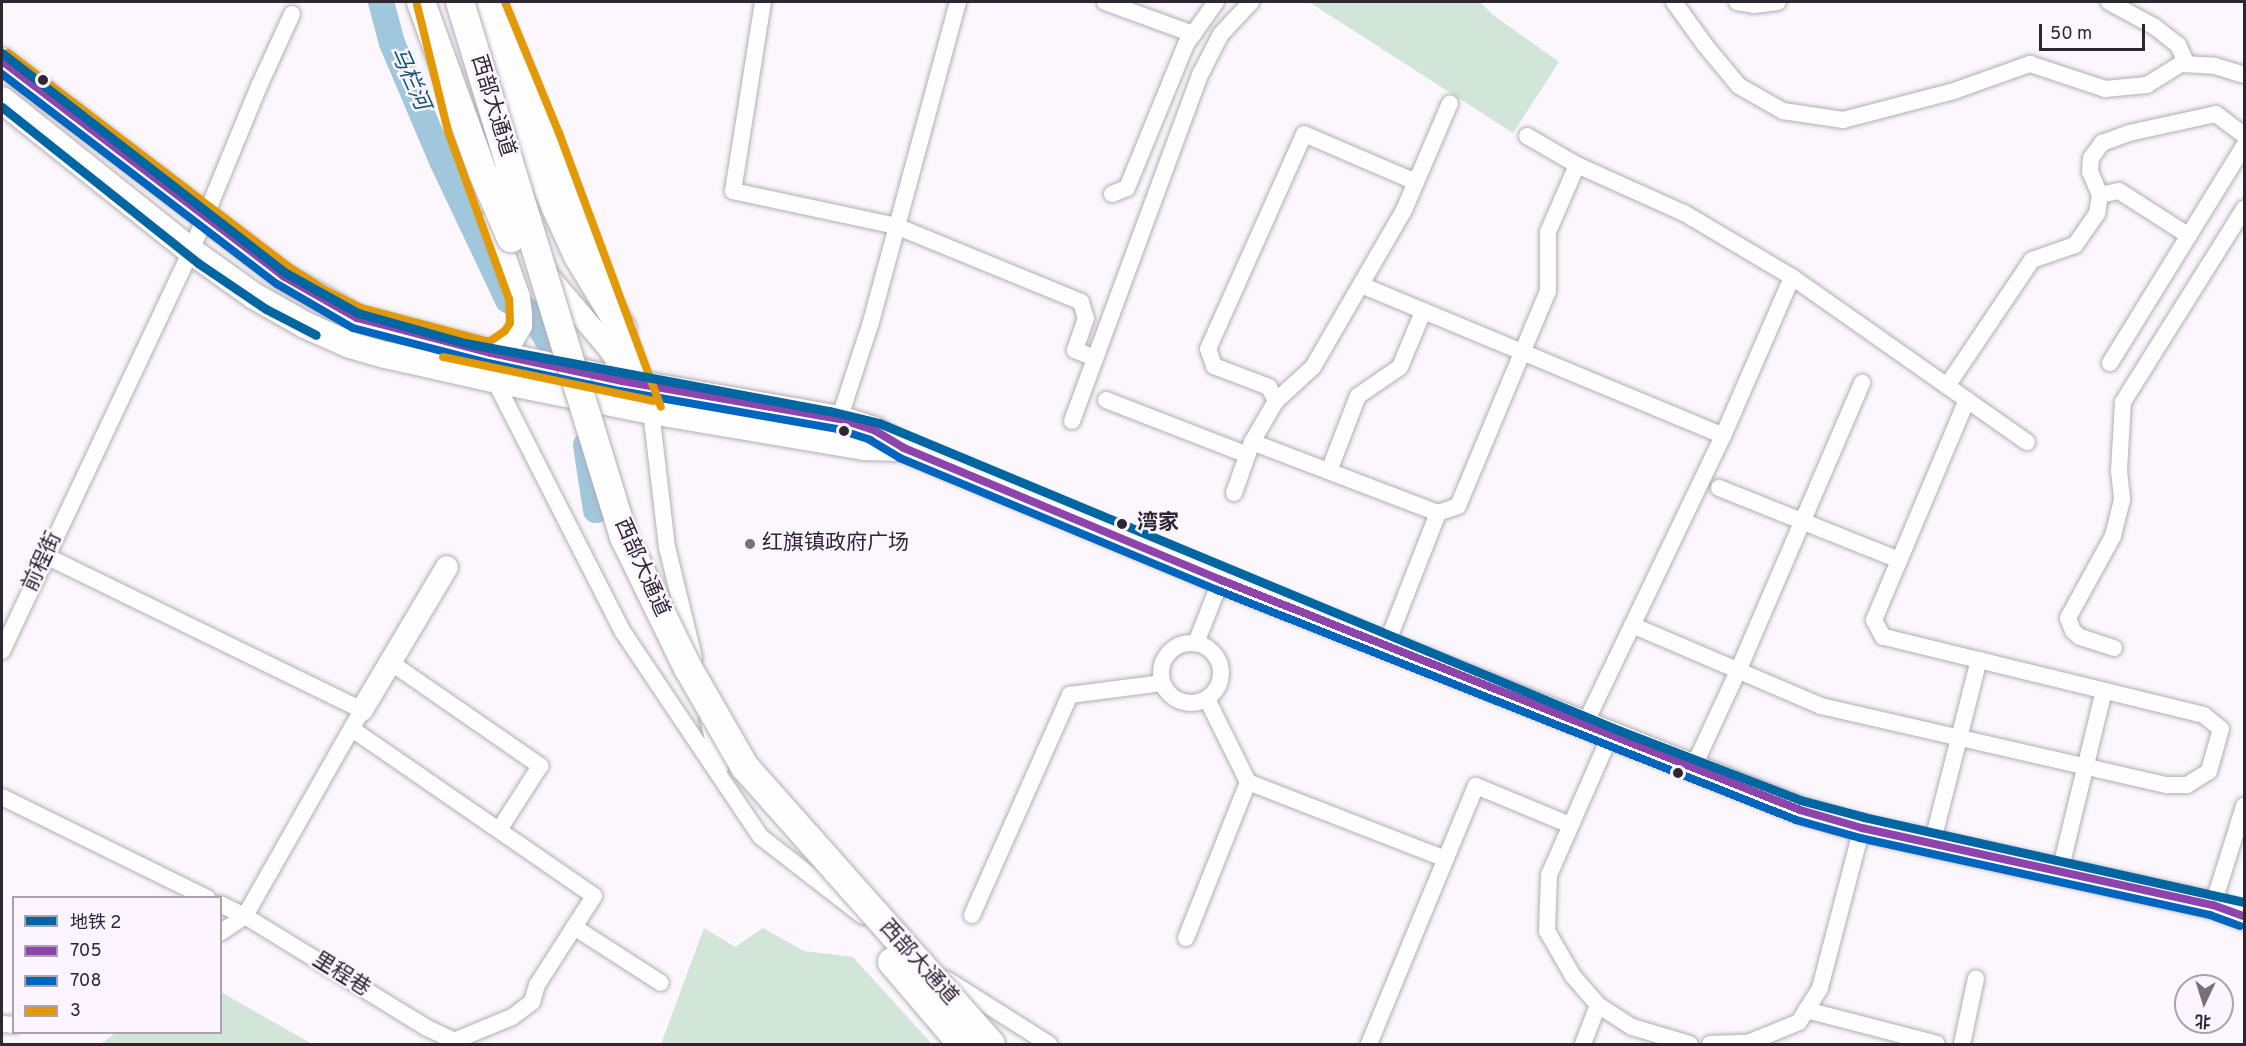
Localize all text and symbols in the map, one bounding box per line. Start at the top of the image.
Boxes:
scale bar [2042,12,2148,50]
text: 50 m [2050,23,2092,46]
water label: 马栏河 [384,43,434,115]
street label: 西部大通道 [465,52,519,160]
unlabelled marker [37,74,49,86]
unlabelled marker [838,425,850,437]
place label: 湾家 [1137,511,1179,537]
marker: 湾家 [1112,514,1132,534]
street label: 西部大通道 [608,515,674,621]
street label: 前程街 [18,528,68,596]
place label: 红旗镇政府广场 [762,531,909,557]
marker: 红旗镇政府广场 [743,537,757,551]
unlabelled marker [1672,767,1684,779]
legend [12,896,222,1034]
text: 地铁 2 [70,912,121,935]
street label: 西部大通道 [874,916,962,1010]
text: 705 [70,940,102,963]
street label: 里程巷 [308,948,374,1002]
text: 708 [70,970,101,993]
north arrow [2174,974,2234,1034]
text: 3 [70,1000,81,1023]
text: 北 [2194,1009,2212,1030]

